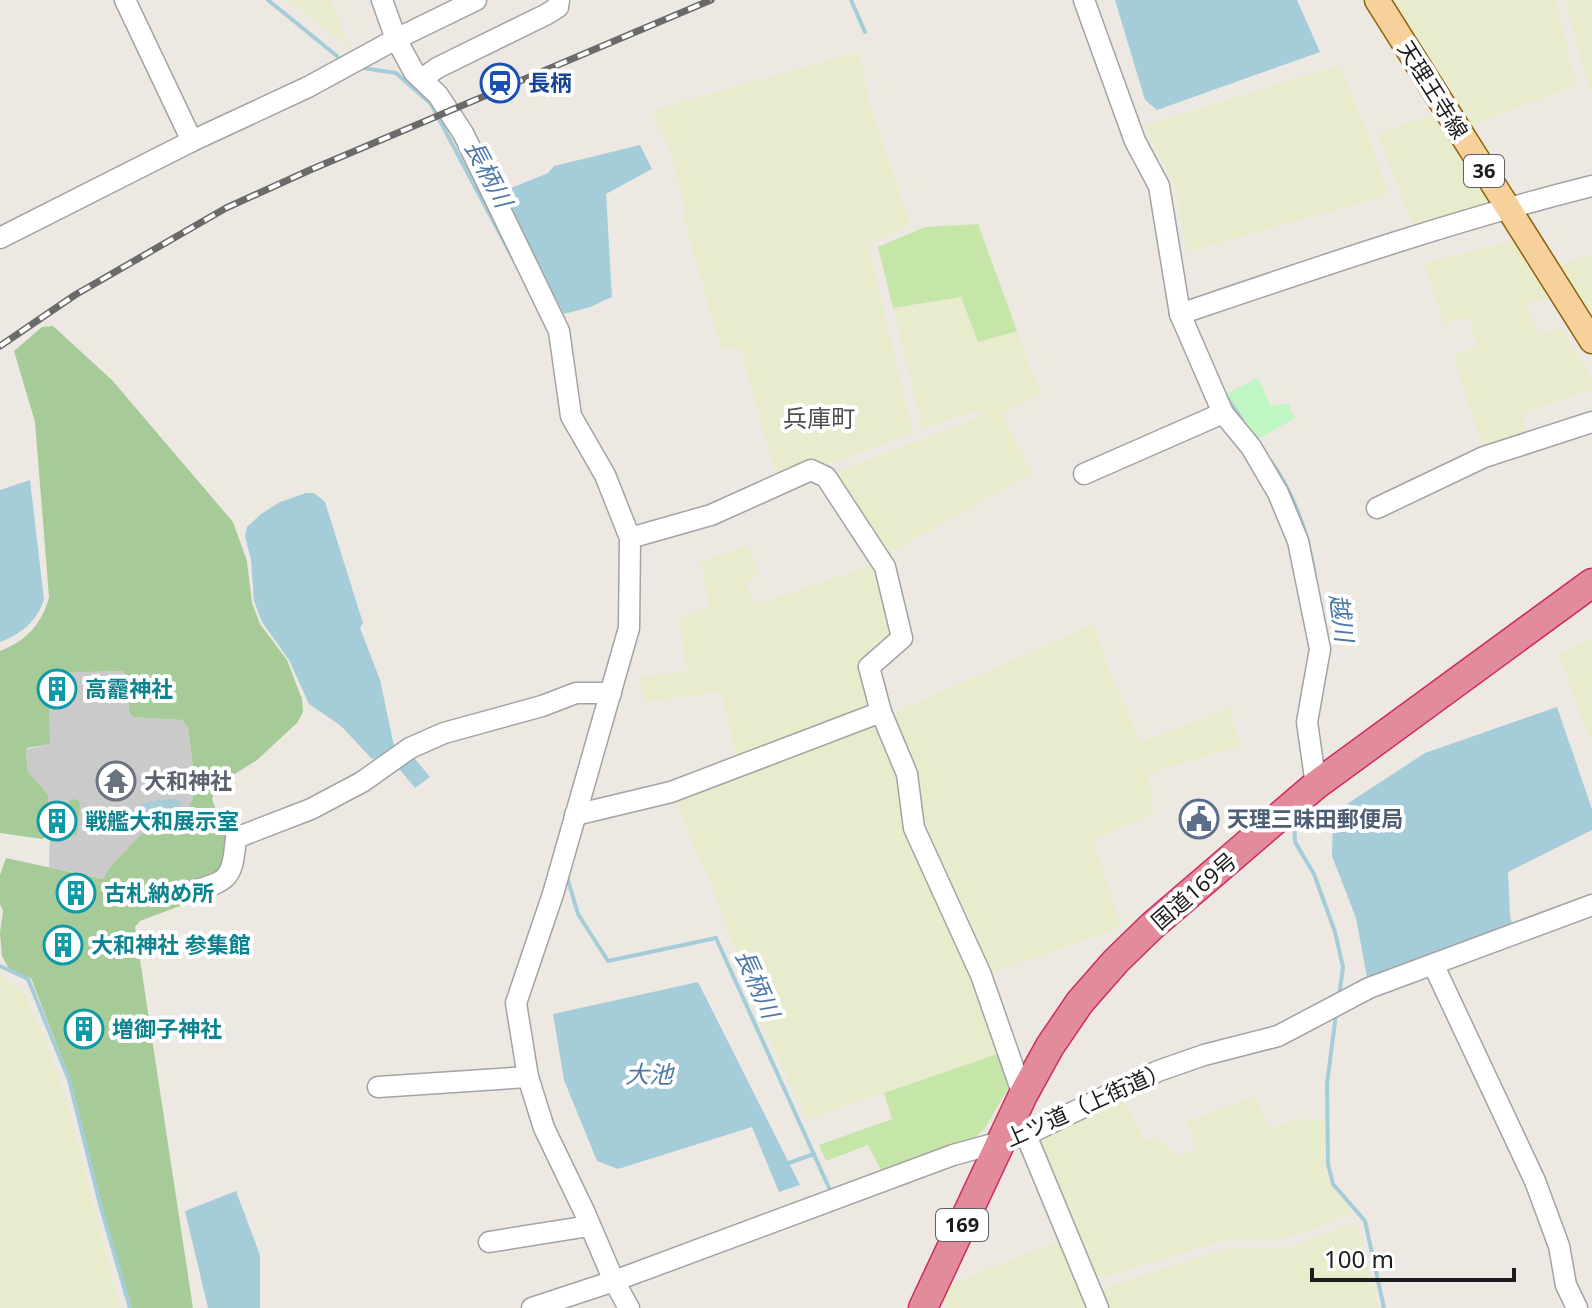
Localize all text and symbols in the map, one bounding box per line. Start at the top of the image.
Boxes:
street label: 天理王寺線 [1392,35,1476,144]
station icon: 長柄 [479,62,521,104]
place label: 長柄 [528,67,572,97]
water label: 長柄川 [458,134,522,215]
road number: 36 [1464,155,1504,187]
district label: 兵庫町 [783,401,855,434]
water label: 越川 [1323,592,1363,647]
building icon: 高龗神社 [36,668,78,710]
place label: 高龗神社 [85,673,173,703]
temple icon: 大和神社 [95,760,137,802]
place label: 大和神社 [144,765,232,795]
public building icon: 天理三昧田郵便局 [1178,798,1220,840]
building icon: 戦艦大和展示室 [36,800,78,842]
place label: 天理三昧田郵便局 [1227,803,1403,833]
place label: 戦艦大和展示室 [85,805,239,835]
street label: 国道169号 [1144,845,1242,936]
building icon: 古札納め所 [55,872,97,914]
place label: 古札納め所 [104,877,214,907]
building icon: 大和神社 参集館 [42,924,84,966]
place label: 大和神社 参集館 [91,929,251,959]
water label: 長柄川 [729,944,789,1026]
building icon: 増御子神社 [63,1008,105,1050]
place label: 増御子神社 [112,1013,222,1043]
street label: 上ツ道（上街道） [1000,1054,1173,1153]
water label: 大池 [625,1057,675,1090]
road number: 169 [936,1209,988,1241]
scale bar [1312,1232,1514,1282]
text: 100 m [1324,1242,1394,1275]

